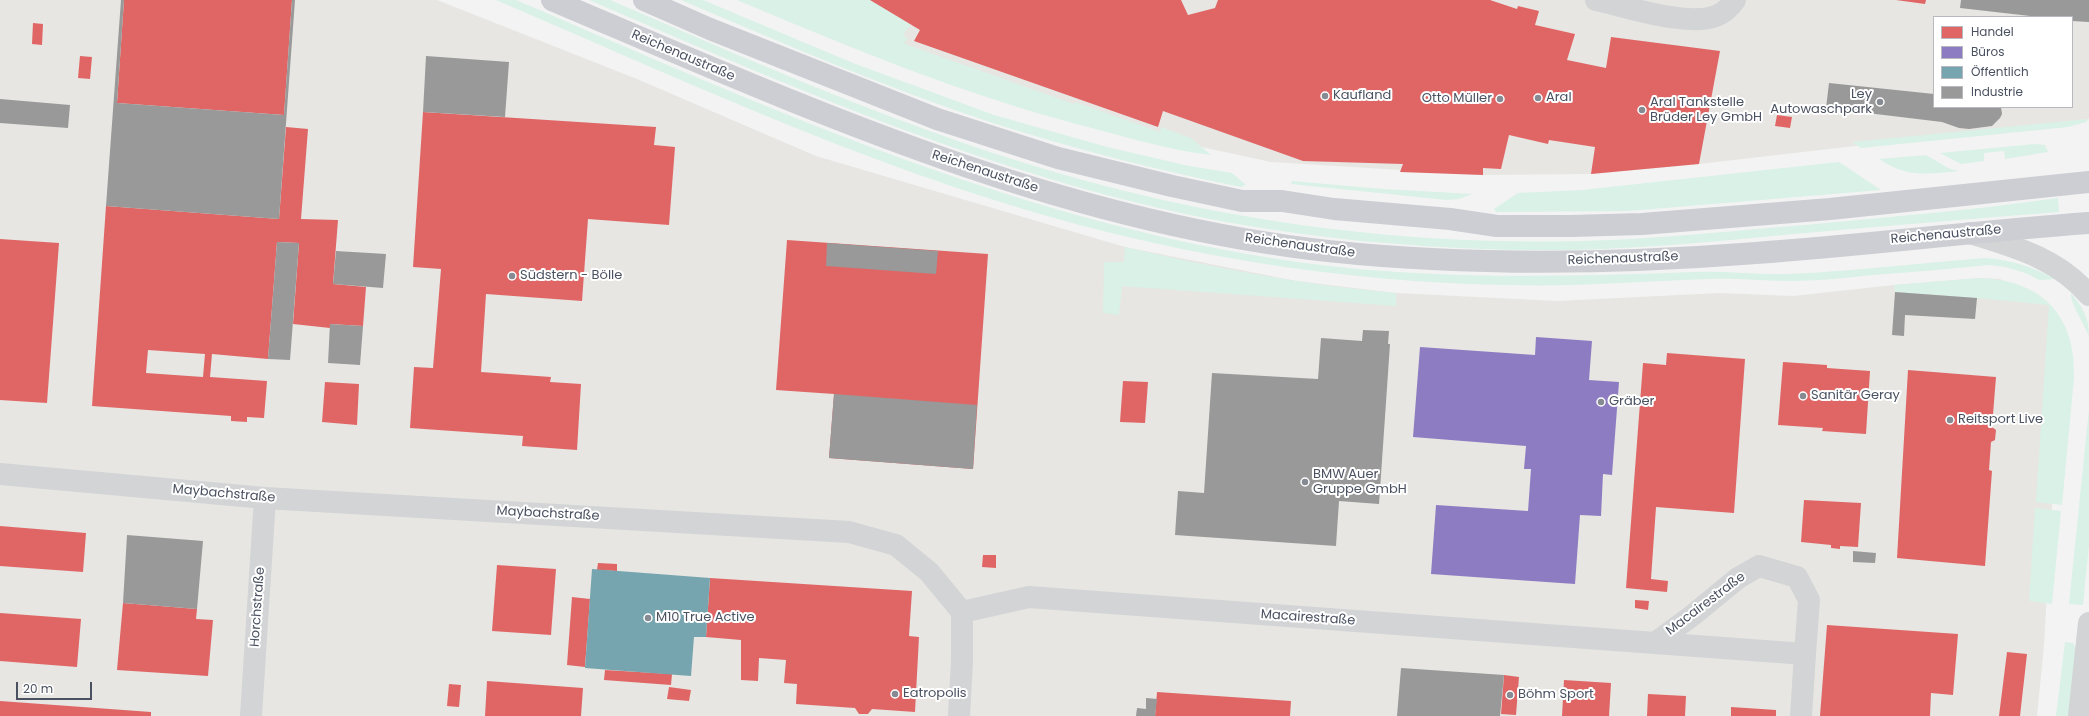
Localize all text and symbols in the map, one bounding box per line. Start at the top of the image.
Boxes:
legend [1933,16,2073,108]
text: Handel [1971,23,2014,40]
street label: Reichenaustraße [629,27,737,85]
text: Büros [1971,43,2004,60]
text: Öffentlich [1971,63,2029,80]
text: Industrie [1971,83,2023,100]
place label: Ley Autowaschpark [1770,87,1872,118]
place label: Kaufland [1333,88,1391,104]
place label: Aral [1546,90,1572,106]
marker: Kaufland [1320,91,1330,101]
place label: Otto Müller [1422,91,1492,107]
marker: Aral [1533,93,1543,103]
marker: Otto Müller [1495,94,1505,104]
place label: Aral Tankstelle Brüder Ley GmbH [1650,95,1762,126]
marker: Ley Autowaschpark [1875,97,1885,107]
marker: Aral Tankstelle Brüder Ley GmbH [1637,105,1647,115]
street label: Reichenaustraße [930,147,1040,197]
street label: Reichenaustraße [1890,222,2002,248]
street label: Reichenaustraße [1244,231,1356,261]
street label: Reichenaustraße [1567,249,1679,269]
place label: Südstern - Bölle [520,268,622,284]
marker: Südstern - Bölle [507,271,517,281]
place label: Sanitär Geray [1811,388,1900,404]
marker: Sanitär Geray [1798,391,1808,401]
place label: Gräber [1609,394,1654,410]
marker: Gräber [1596,397,1606,407]
place label: Reitsport Live [1958,412,2043,428]
marker: Reitsport Live [1945,415,1955,425]
place label: BMW Auer Gruppe GmbH [1313,467,1407,498]
marker: BMW Auer Gruppe GmbH [1300,477,1310,487]
street label: Maybachstraße [172,482,276,506]
street label: Maybachstraße [496,504,600,524]
street label: Horchstraße [247,566,269,648]
street label: Macairestraße [1663,569,1749,639]
street label: Macairestraße [1260,607,1356,629]
place label: M10 True Active [656,610,755,626]
marker: M10 True Active [643,613,653,623]
scale bar [18,674,94,700]
text: 20 m [23,680,53,697]
place label: Eatropolis [903,686,967,702]
place label: Böhm Sport [1518,687,1594,703]
marker: Eatropolis [890,689,900,699]
marker: Böhm Sport [1505,690,1515,700]

